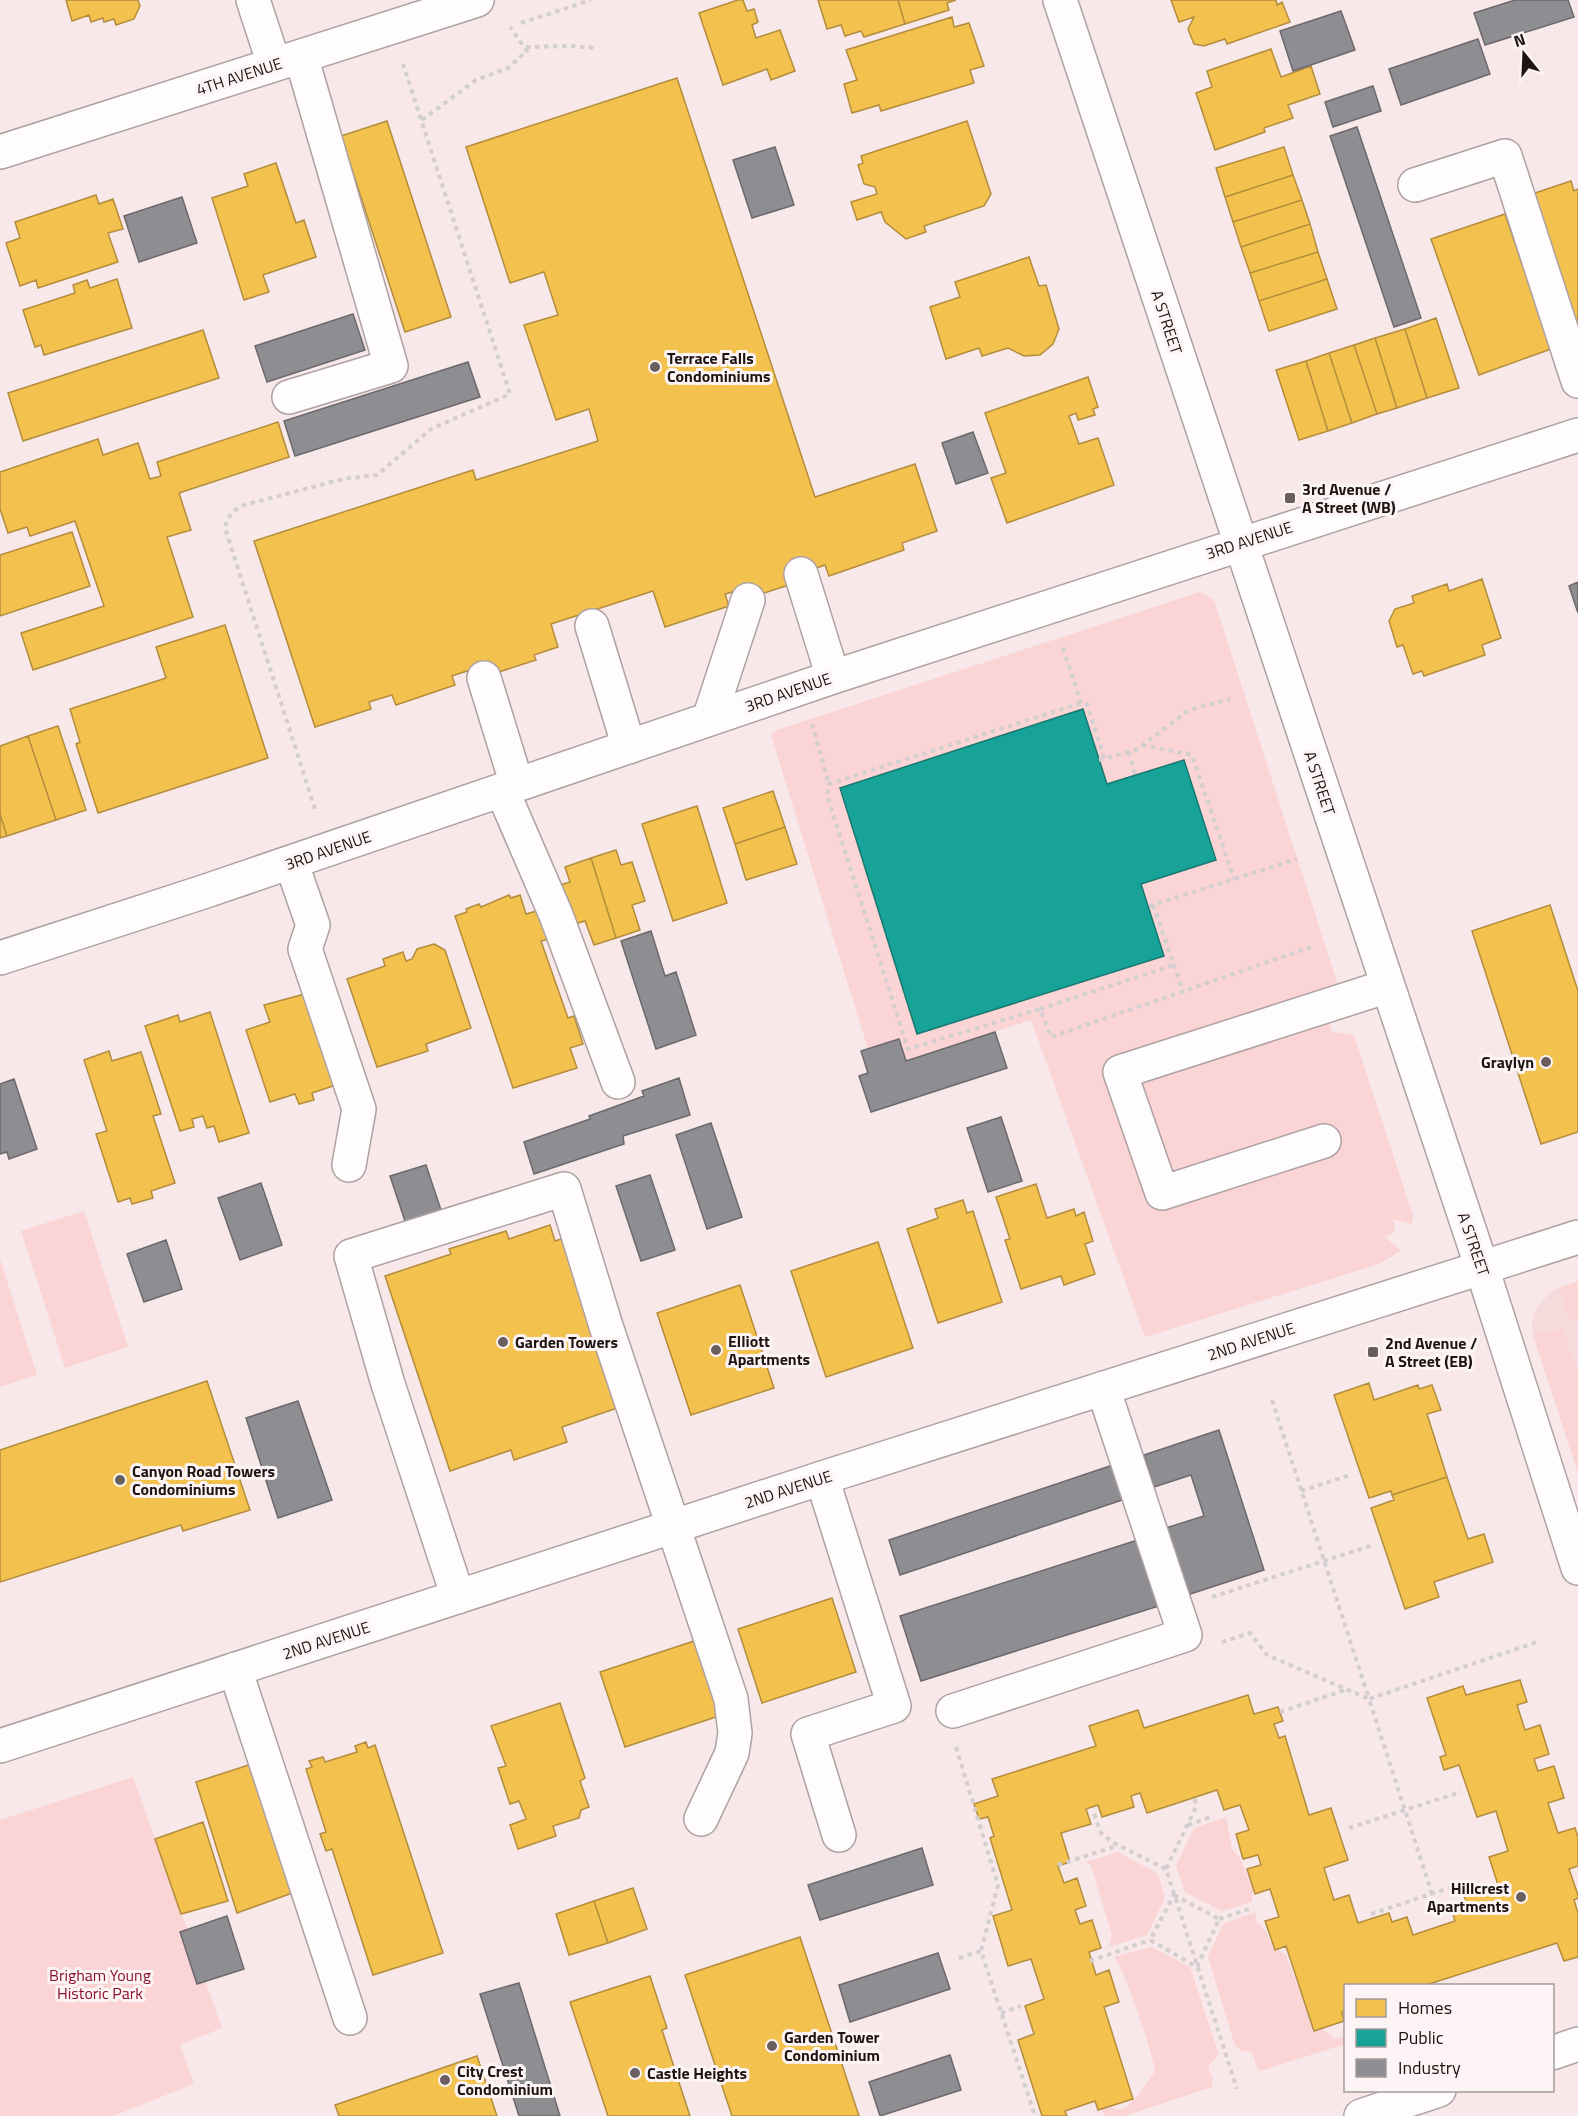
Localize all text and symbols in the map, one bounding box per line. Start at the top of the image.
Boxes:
north arrow [1494,24,1554,84]
text: N [1510,27,1528,53]
street label: 4TH AVENUE [193,51,285,101]
street label: A STREET [1145,287,1189,358]
place label: Terrace Falls Condominiums [667,346,771,388]
marker: Terrace Falls Condominiums [648,360,662,374]
place label: 3rd Avenue / A Street (WB) [1302,477,1396,519]
marker: 3rd Avenue / A Street (WB) [1283,491,1297,505]
street label: 3RD AVENUE [1203,515,1296,565]
street label: 3RD AVENUE [742,666,835,718]
street label: A STREET [1298,748,1342,819]
street label: 3RD AVENUE [282,824,375,876]
place label: Graylyn [1481,1050,1534,1074]
marker: Graylyn [1539,1055,1553,1069]
street label: A STREET [1452,1209,1496,1280]
street label: 2ND AVENUE [1204,1316,1298,1366]
place label: Elliott Apartments [728,1329,810,1371]
place label: Garden Towers [515,1330,618,1354]
place label: 2nd Avenue / A Street (EB) [1385,1331,1477,1373]
marker: Garden Towers [496,1335,510,1349]
marker: Elliott Apartments [709,1343,723,1357]
marker: 2nd Avenue / A Street (EB) [1366,1345,1380,1359]
place label: Canyon Road Towers Condominiums [132,1459,275,1501]
street label: 2ND AVENUE [741,1464,835,1514]
marker: Canyon Road Towers Condominiums [113,1473,127,1487]
street label: 2ND AVENUE [279,1615,373,1665]
place label: Hillcrest Apartments [1427,1876,1509,1918]
marker: Hillcrest Apartments [1514,1890,1528,1904]
park label: Brigham Young Historic Park [49,1963,151,2005]
legend [1344,1984,1554,2092]
text: Homes [1398,1994,1452,2021]
text: Public [1398,2024,1444,2051]
place label: Garden Tower Condominium [784,2025,880,2067]
marker: Garden Tower Condominium [765,2039,779,2053]
text: Industry [1398,2054,1461,2081]
place label: City Crest Condominium [457,2059,553,2101]
place label: Castle Heights [647,2061,747,2085]
marker: Castle Heights [628,2066,642,2080]
marker: City Crest Condominium [438,2073,452,2087]

